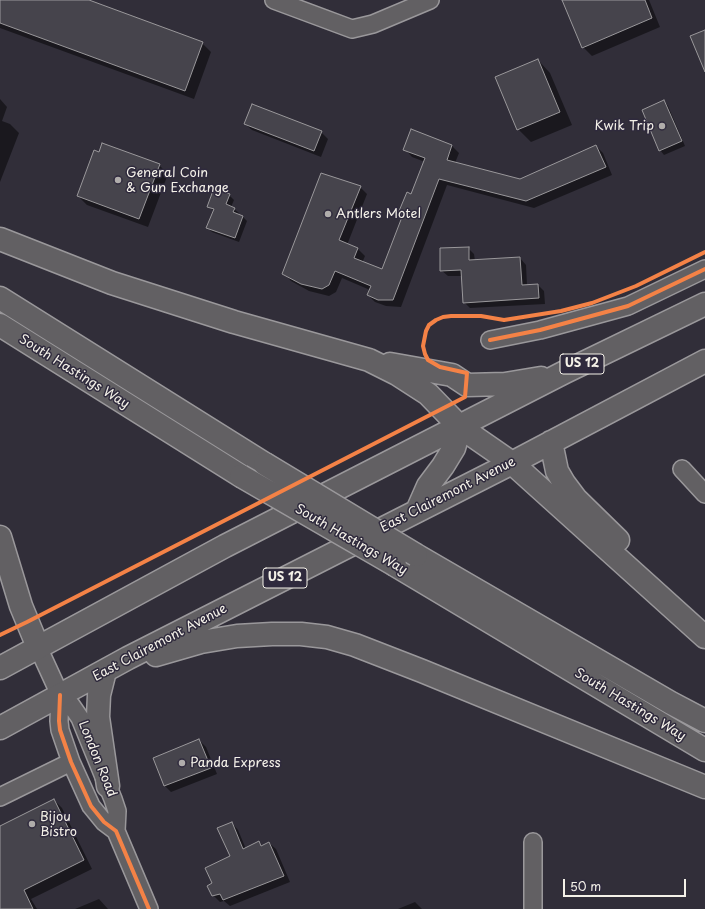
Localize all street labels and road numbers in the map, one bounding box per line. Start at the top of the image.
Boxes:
street label: South Hastings Way [16,332,132,412]
road number: US 12 [560,354,604,374]
street label: East Clairemont Avenue [378,454,518,536]
street label: South Hastings Way [292,501,410,579]
road number: US 12 [263,568,307,588]
street label: East Clairemont Avenue [90,601,230,685]
street label: South Hastings Way [571,666,689,744]
street label: London Road [75,719,119,799]

